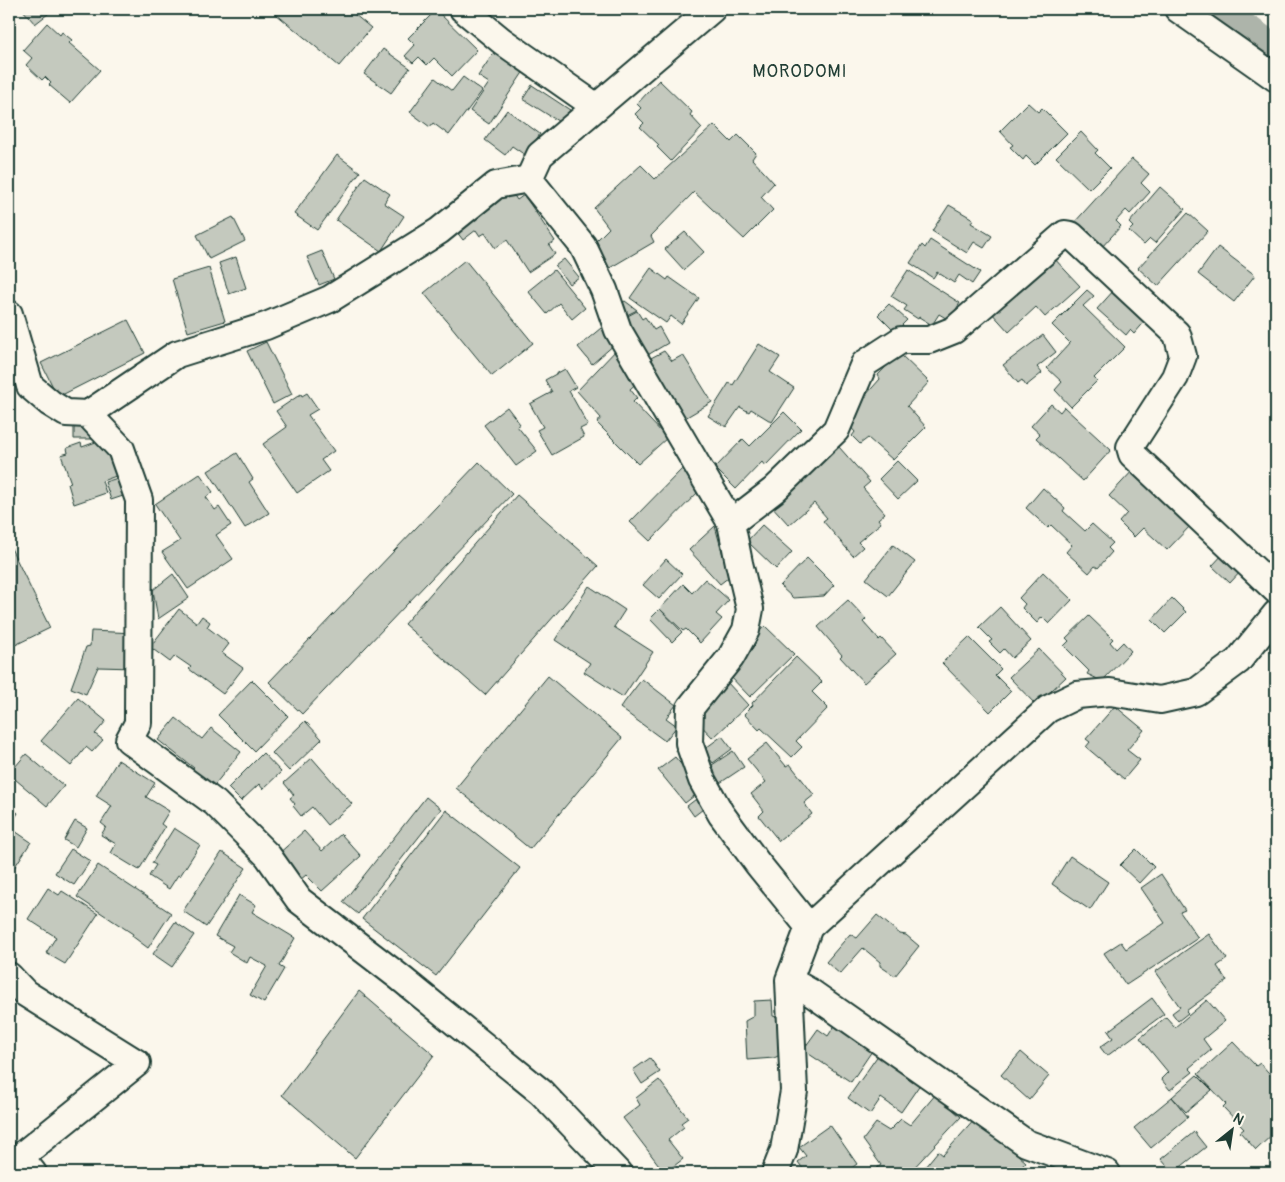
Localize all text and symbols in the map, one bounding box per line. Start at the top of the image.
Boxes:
district label: MORODOMI [753,60,848,83]
north arrow [1208,1104,1258,1154]
text: N [1230,1109,1247,1129]

